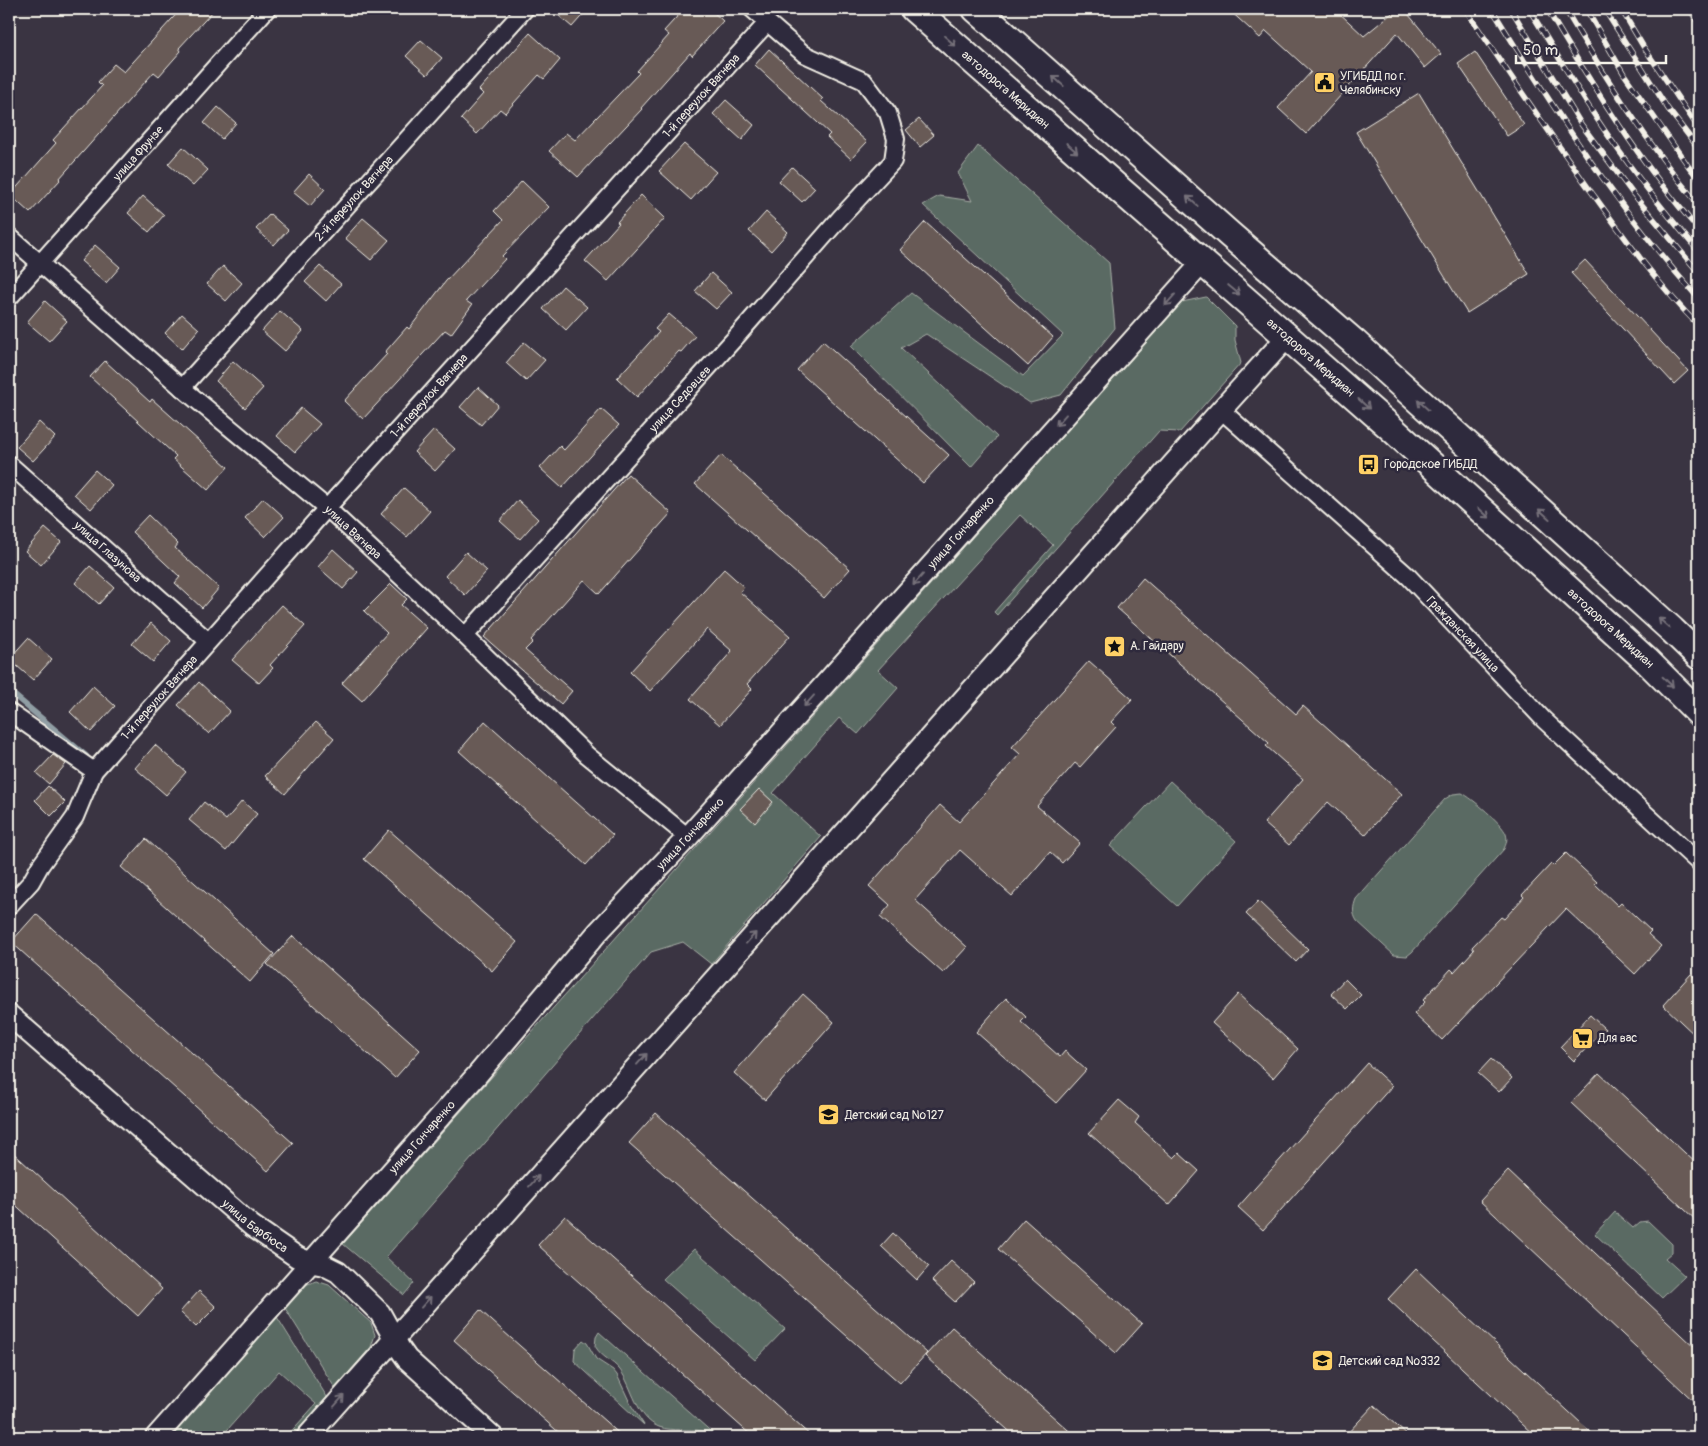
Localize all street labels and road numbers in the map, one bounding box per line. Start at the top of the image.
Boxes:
street label: автодорога Меридиан [959,47,1053,132]
street label: 1-й переулок Вагнера [659,50,743,141]
street label: улица Фрунзе [109,122,167,185]
street label: 2-й переулок Вагнера [311,152,397,244]
street label: автодорога Меридиан [1264,315,1358,400]
street label: 1-й переулок Вагнера [387,350,471,441]
street label: улица Седовцев [645,362,714,436]
street label: улица Гончаренко [924,492,998,573]
street label: улица Вагнера [321,501,385,562]
street label: улица Глазунова [70,517,145,586]
street label: автодорога Меридиан [1564,585,1657,671]
street label: Гражданская улица [1423,593,1503,676]
street label: 1-й переулок Вагнера [118,652,201,743]
street label: улица Гончаренко [653,794,728,874]
street label: улица Гончаренко [385,1097,459,1177]
street label: улица Барбюса [218,1195,291,1256]

